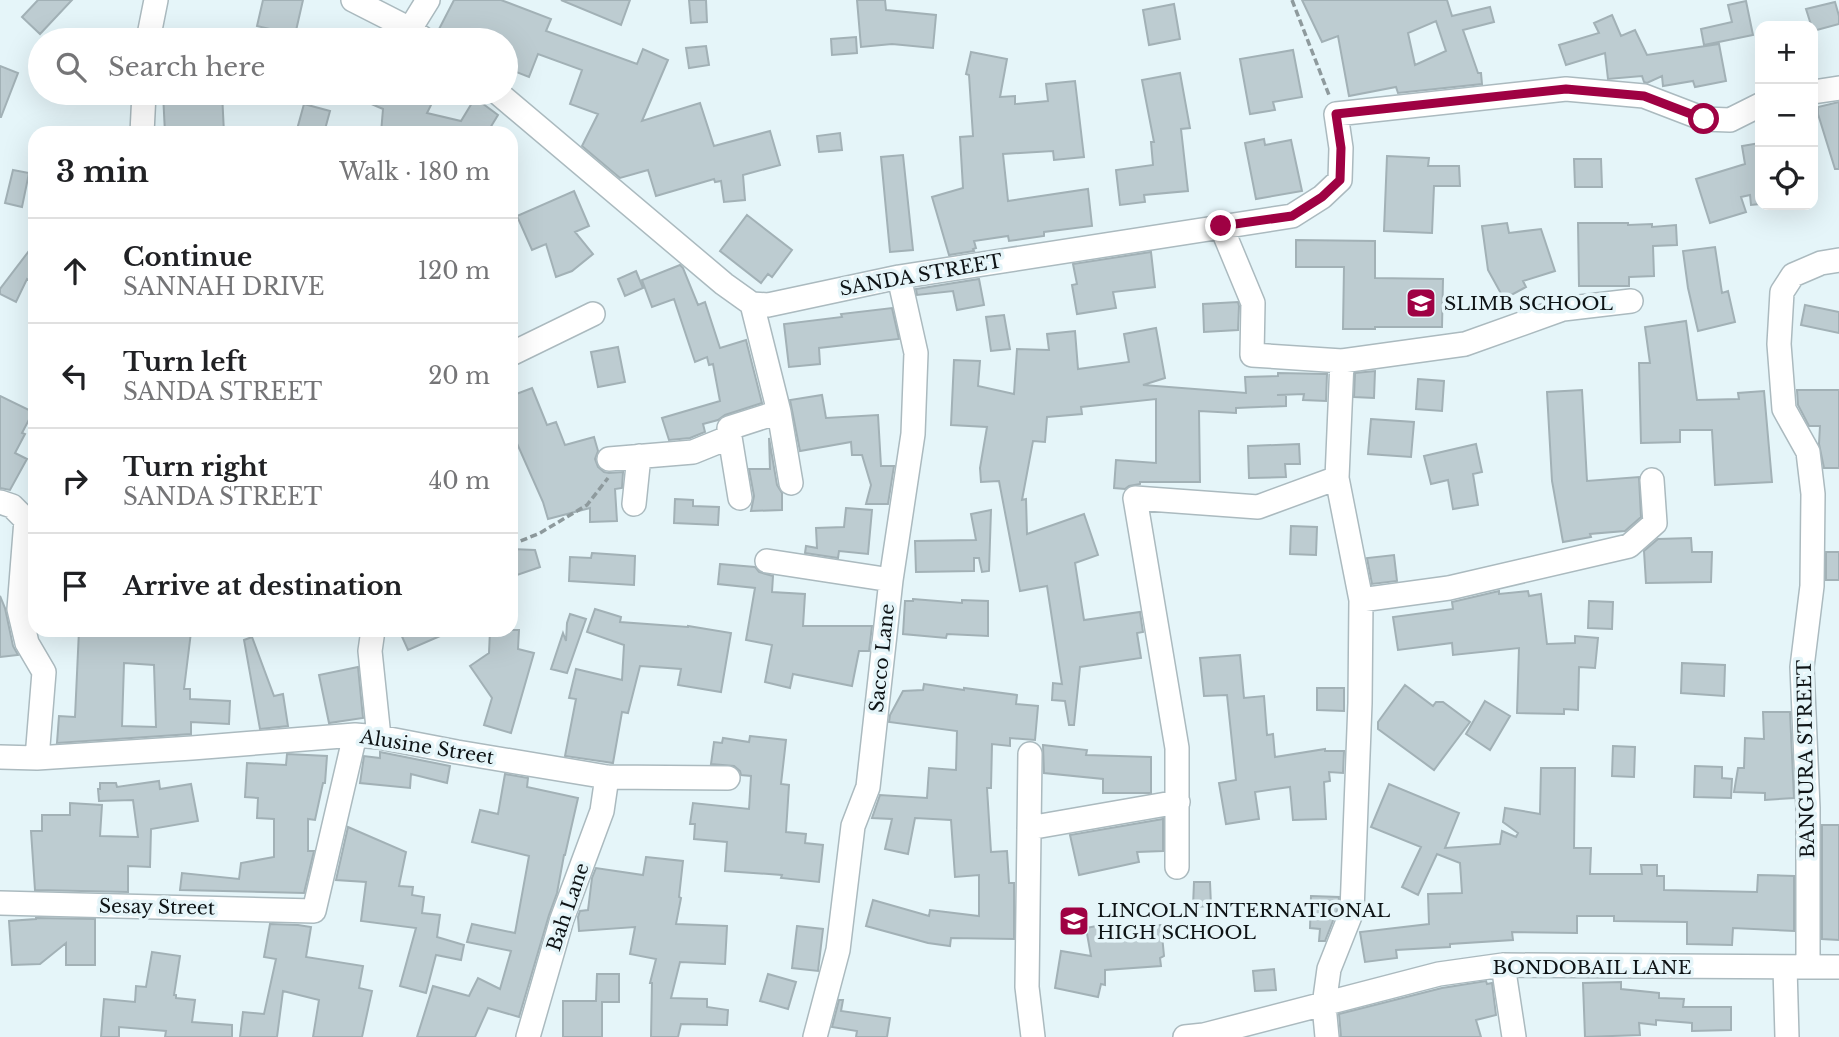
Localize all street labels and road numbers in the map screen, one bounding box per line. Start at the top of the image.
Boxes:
street label: SANDA STREET [838,249,1004,301]
street label: Sacco Lane [865,602,899,714]
street label: BANGURA STREET [1793,660,1819,858]
street label: Alusine Street [357,725,496,769]
street label: Bah Lane [542,860,594,954]
street label: Sesay Street [99,894,216,920]
street label: BONDOBAIL LANE [1493,956,1691,979]

